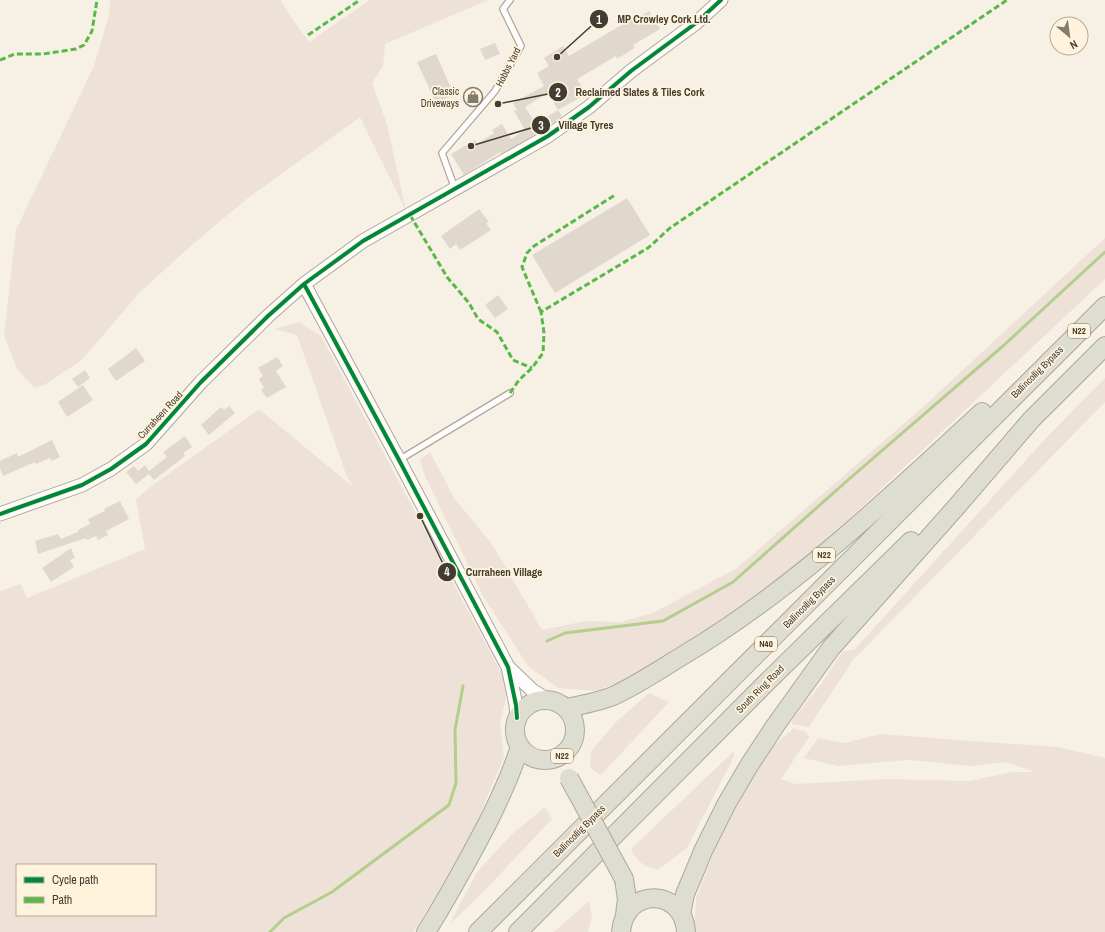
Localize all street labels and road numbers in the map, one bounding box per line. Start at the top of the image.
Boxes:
street label: Hobbs Yard [493,45,523,89]
road number: N22 [1068,324,1090,338]
street label: Ballincollig Bypass [1008,343,1066,401]
street label: Curraheen Road [135,388,185,442]
road number: N22 [813,548,835,562]
street label: Ballincollig Bypass [780,573,838,631]
road number: N40 [755,637,777,651]
street label: South Ring Road [733,662,787,716]
road number: N22 [551,749,573,763]
street label: Ballincollig Bypass [550,802,608,860]

